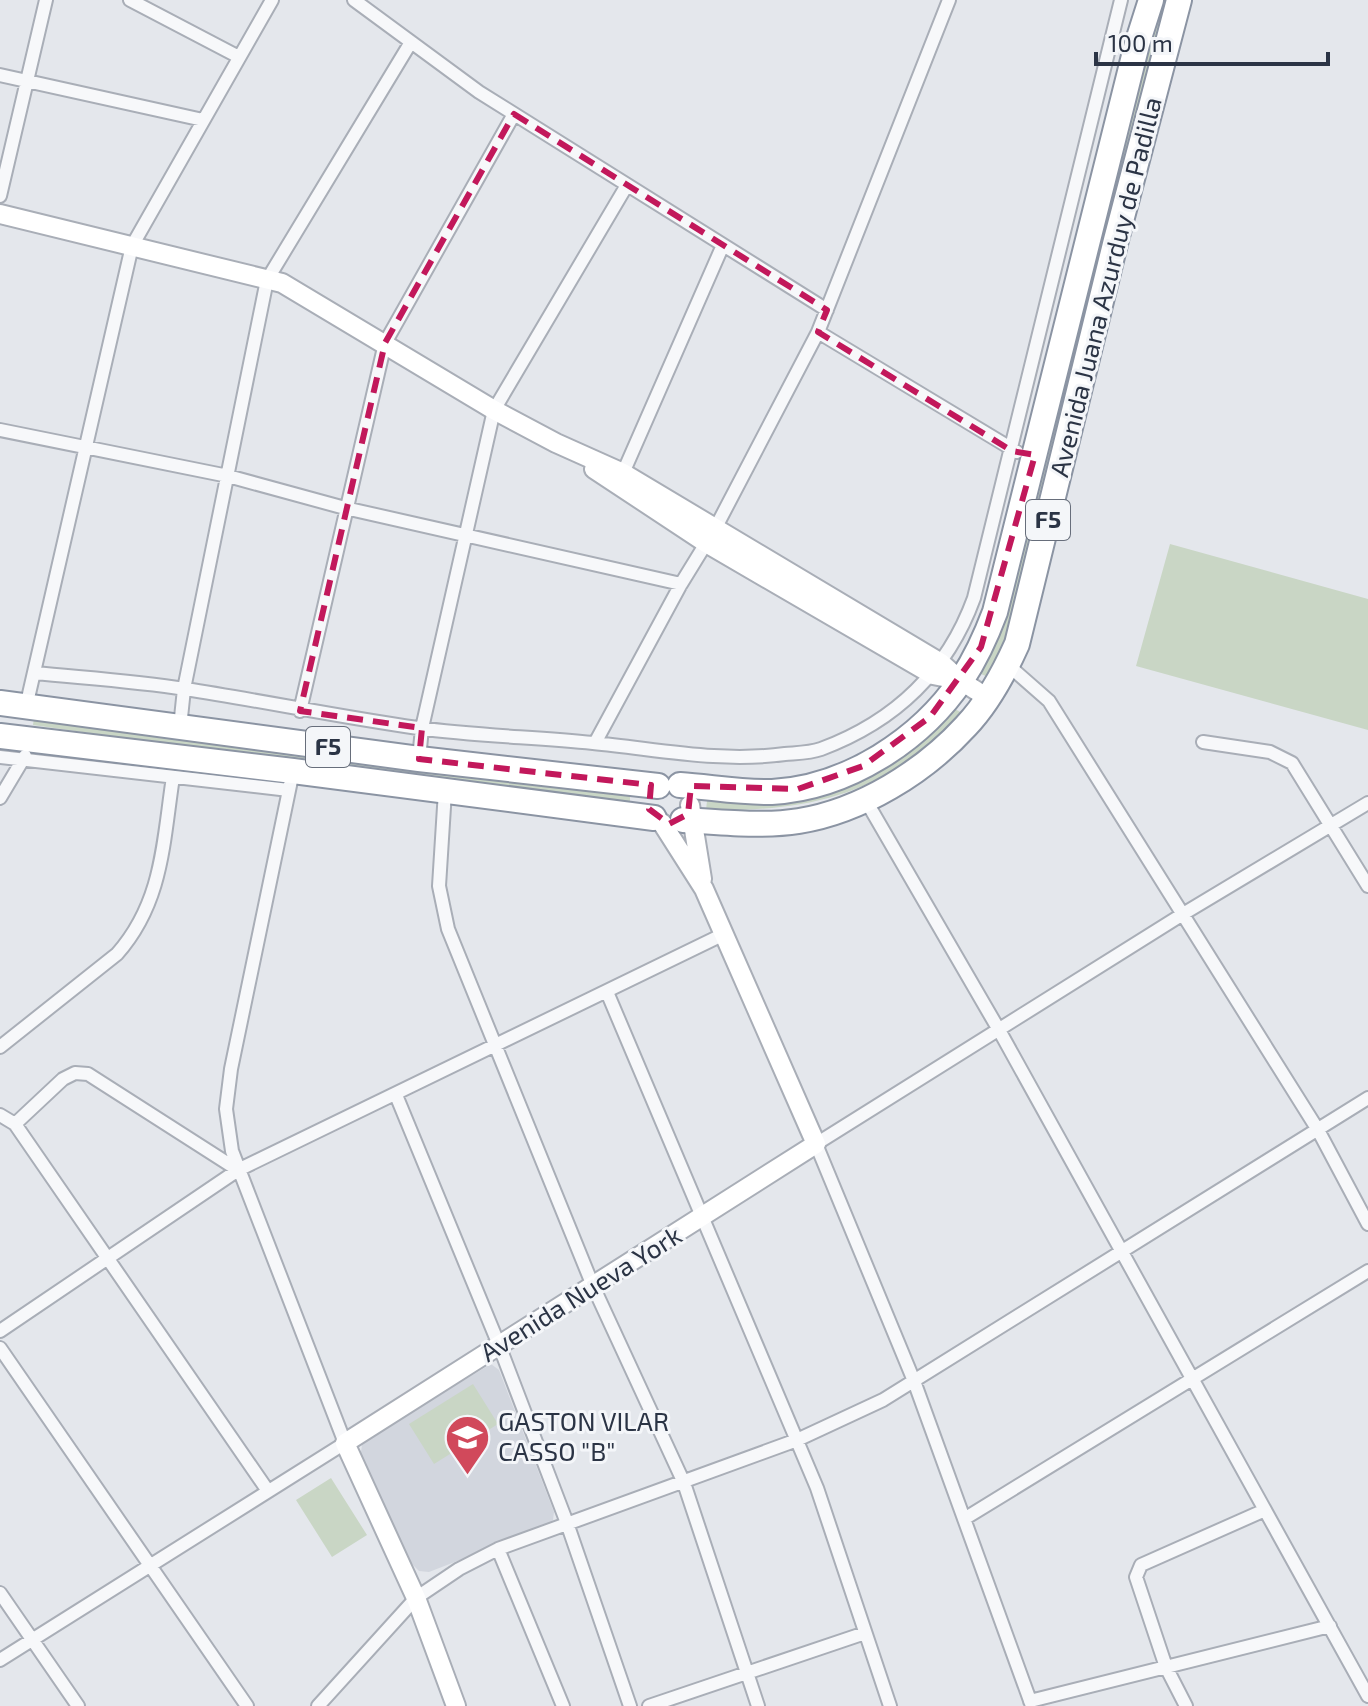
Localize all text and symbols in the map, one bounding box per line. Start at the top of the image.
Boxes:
scale bar [1096,16,1328,66]
text: 100 m [1108,28,1173,57]
street label: Avenida Juana Azurduy de Padilla [1042,94,1167,480]
road number: F5 [1026,500,1070,540]
road number: F5 [306,727,350,767]
street label: Avenida Nueva York [474,1218,687,1367]
place label: GASTON VILAR CASSO "B" [498,1405,669,1466]
school or university icon: GASTON VILAR CASSO "B" [443,1413,491,1476]

